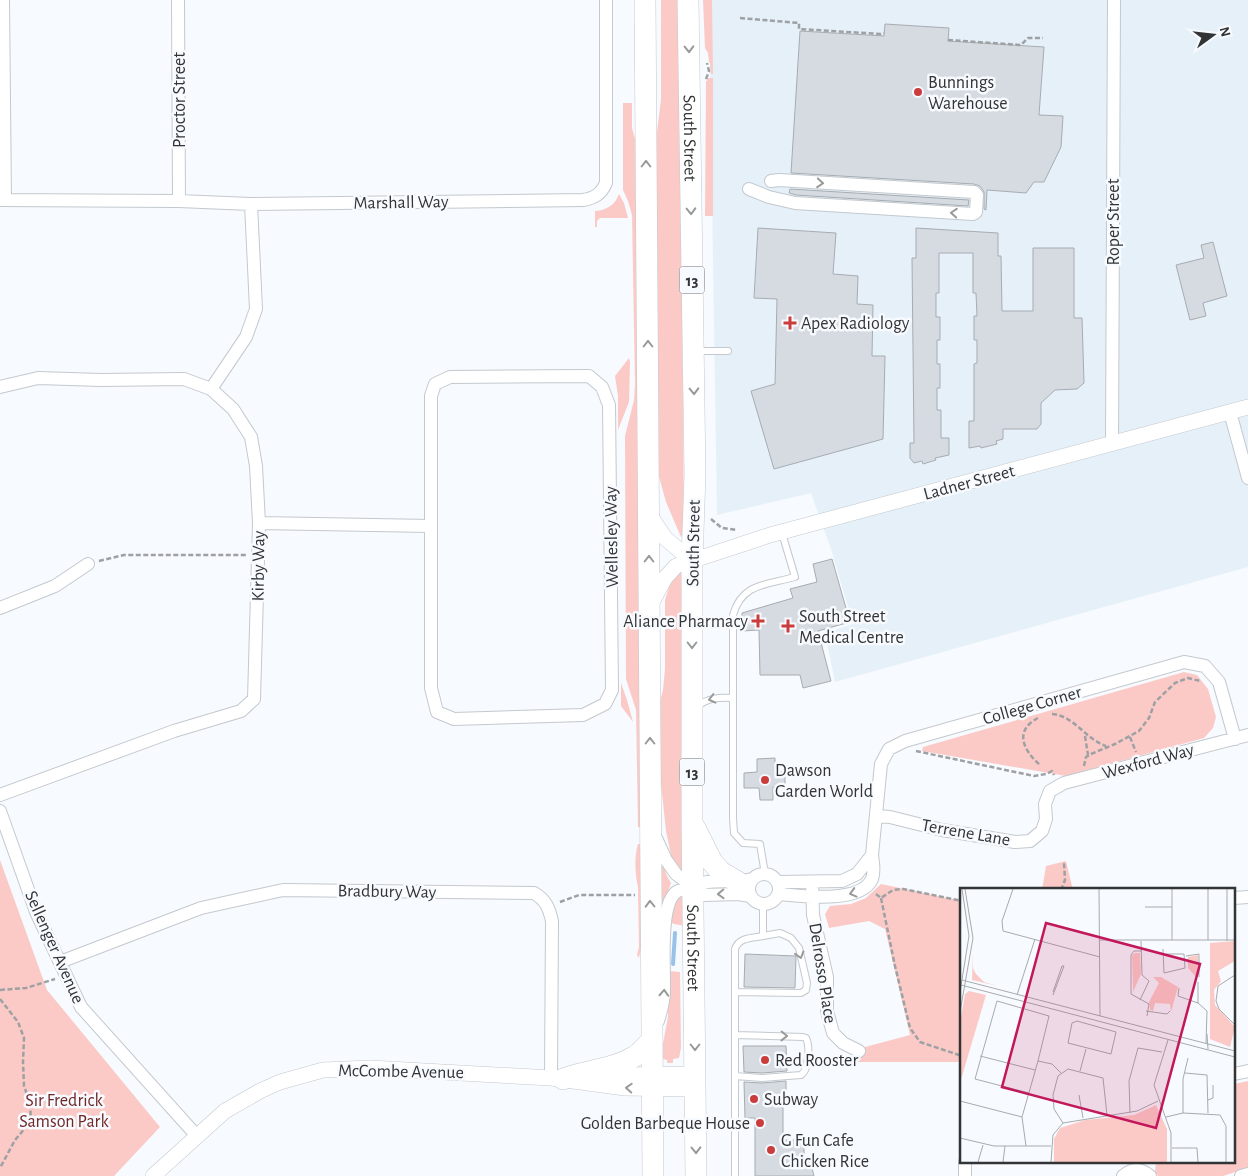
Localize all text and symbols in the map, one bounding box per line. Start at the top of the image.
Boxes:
north arrow [1188,10,1238,60]
text: N [1217,25,1233,38]
one-way arrow [684,45,694,53]
street label: Proctor Street [171,52,189,148]
place label: Bunnings Warehouse [928,74,1008,113]
marker: Bunnings Warehouse [912,86,924,98]
street label: South Street [679,95,699,182]
one-way arrow [641,160,652,168]
one-way arrow [816,177,824,188]
street label: Roper Street [1105,178,1123,265]
street label: Marshall Way [353,193,449,213]
one-way arrow [950,207,958,218]
one-way arrow [686,208,696,215]
road number: 13 [680,266,704,294]
place label: Apex Radiology [801,315,910,333]
marker: Apex Radiology [783,316,797,330]
one-way arrow [643,340,653,348]
one-way arrow [689,388,699,395]
street label: Ladner Street [922,462,1017,504]
street label: Wellesley Way [602,486,622,588]
street label: South Street [684,499,704,586]
street label: Kirby Way [249,530,269,601]
one-way arrow [644,555,654,562]
place label: South Street Medical Centre [799,608,904,647]
place label: Aliance Pharmacy [623,613,748,631]
marker: Aliance Pharmacy [752,615,764,627]
marker: South Street Medical Centre [781,619,795,633]
one-way arrow [687,641,697,649]
street label: College Corner [981,683,1084,729]
one-way arrow [708,694,717,704]
one-way arrow [645,737,655,745]
street label: Wexford Way [1100,741,1196,783]
road number: 13 [680,759,704,786]
place label: Dawson Garden World [775,762,873,801]
marker: Dawson Garden World [759,774,771,786]
street label: Terrene Lane [920,816,1012,850]
street label: Bradbury Way [338,882,437,902]
one-way arrow [849,887,857,897]
street label: Sellenger Avenue [21,888,87,1006]
inset map [960,888,1236,1164]
one-way arrow [716,889,724,900]
one-way arrow [645,900,656,908]
street label: South Street [683,904,702,992]
street label: Delrosso Place [805,922,839,1025]
one-way arrow [794,950,804,958]
one-way arrow [658,989,669,997]
one-way arrow [780,1031,788,1041]
one-way arrow [690,1043,700,1051]
place label: Red Rooster [775,1052,858,1070]
marker: Red Rooster [759,1054,771,1066]
street label: McCombe Avenue [338,1062,464,1082]
one-way arrow [625,1083,633,1094]
place label: Subway [764,1091,819,1109]
park label: Sir Fredrick Samson Park [19,1092,109,1131]
marker: Subway [748,1093,760,1105]
place label: Golden Barbeque House [581,1115,750,1133]
marker: Golden Barbeque House [754,1117,766,1129]
place label: G Fun Cafe Chicken Rice [781,1132,869,1171]
marker: G Fun Cafe Chicken Rice [765,1144,777,1156]
one-way arrow [691,1146,701,1154]

